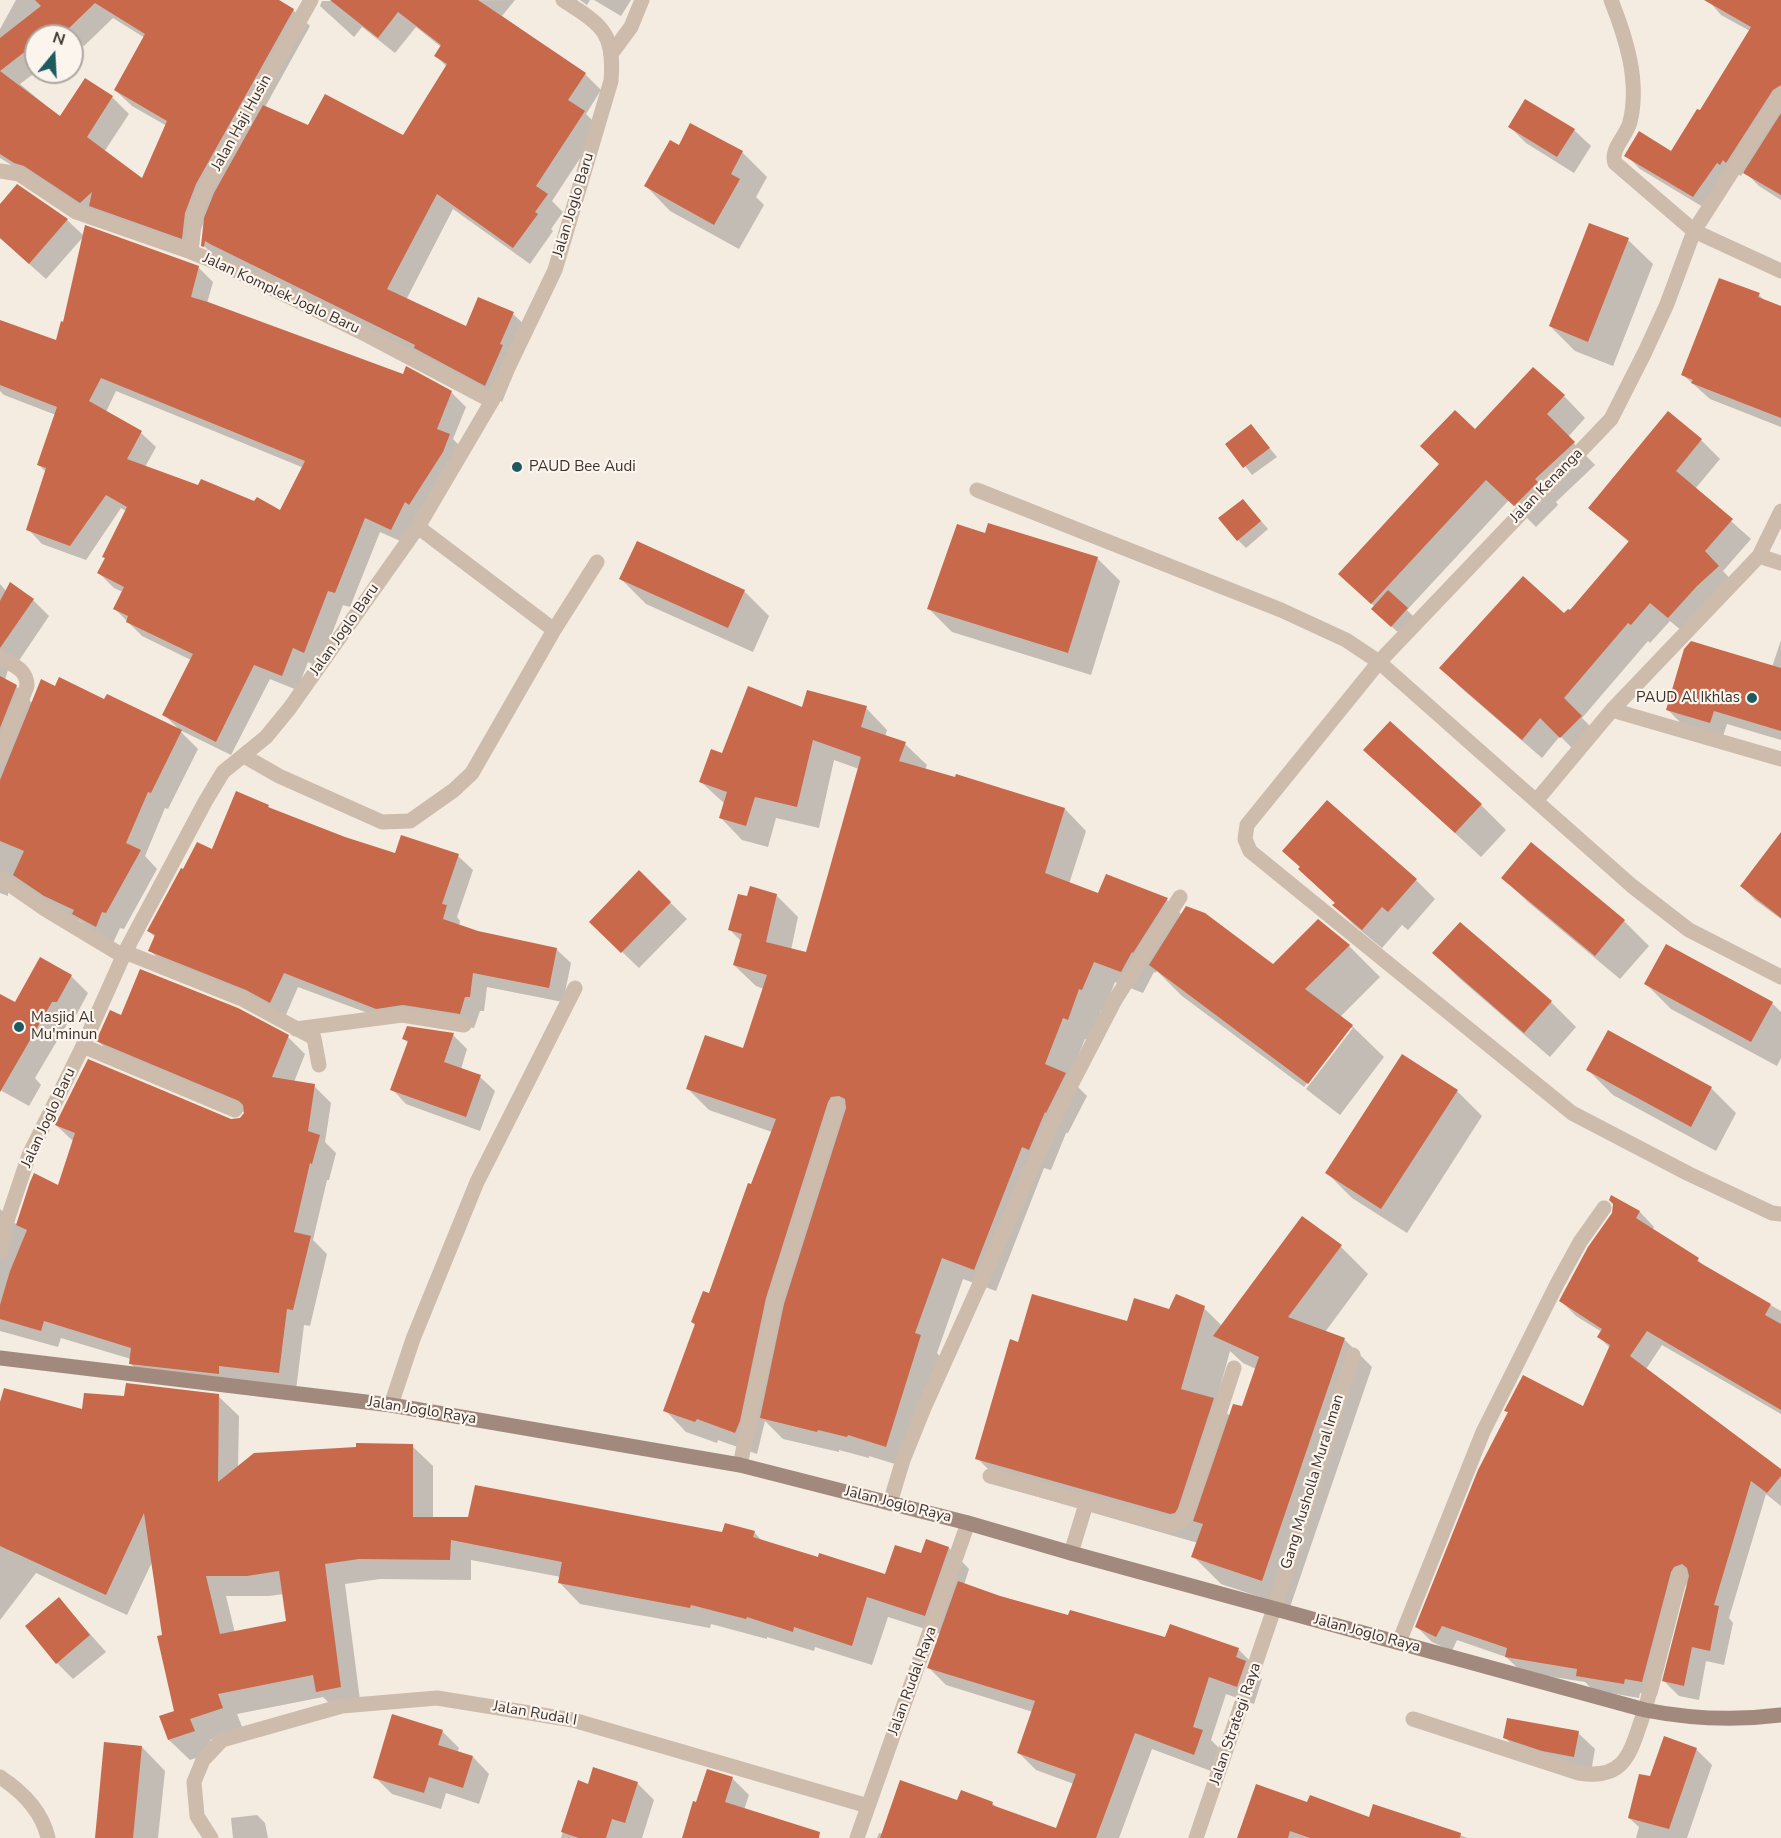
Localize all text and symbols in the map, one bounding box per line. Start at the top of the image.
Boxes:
north arrow [24,24,84,84]
text: N [50,26,68,51]
street label: Jalan Haji Husin [208,72,276,174]
street label: Jalan Joglo Baru [550,151,598,259]
street label: Jalan Komplek Joglo Baru [200,250,362,338]
street label: Jalan Kenanga [1507,445,1587,527]
place label: PAUD Bee Audi [529,458,636,476]
marker: PAUD Bee Audi [510,460,524,474]
street label: Jalan Joglo Baru [307,581,383,679]
place label: PAUD Al Ikhlas [1636,689,1740,707]
marker: PAUD Al Ikhlas [1745,691,1759,705]
place label: Masjid Al Mu'minun [31,1009,97,1044]
marker: Masjid Al Mu'minun [12,1020,26,1034]
street label: Jalan Joglo Baru [18,1065,80,1171]
street label: Gang Musholla Mural Iman [1278,1392,1348,1572]
street label: Jalan Joglo Raya [367,1394,477,1428]
street label: Jalan Joglo Raya [843,1483,953,1527]
street label: Jalan Joglo Raya [1312,1611,1422,1657]
street label: Jalan Rudal Raya [885,1624,941,1738]
street label: Jalan Strategi Raya [1207,1661,1265,1787]
street label: Jalan Rudal I [492,1698,578,1730]

